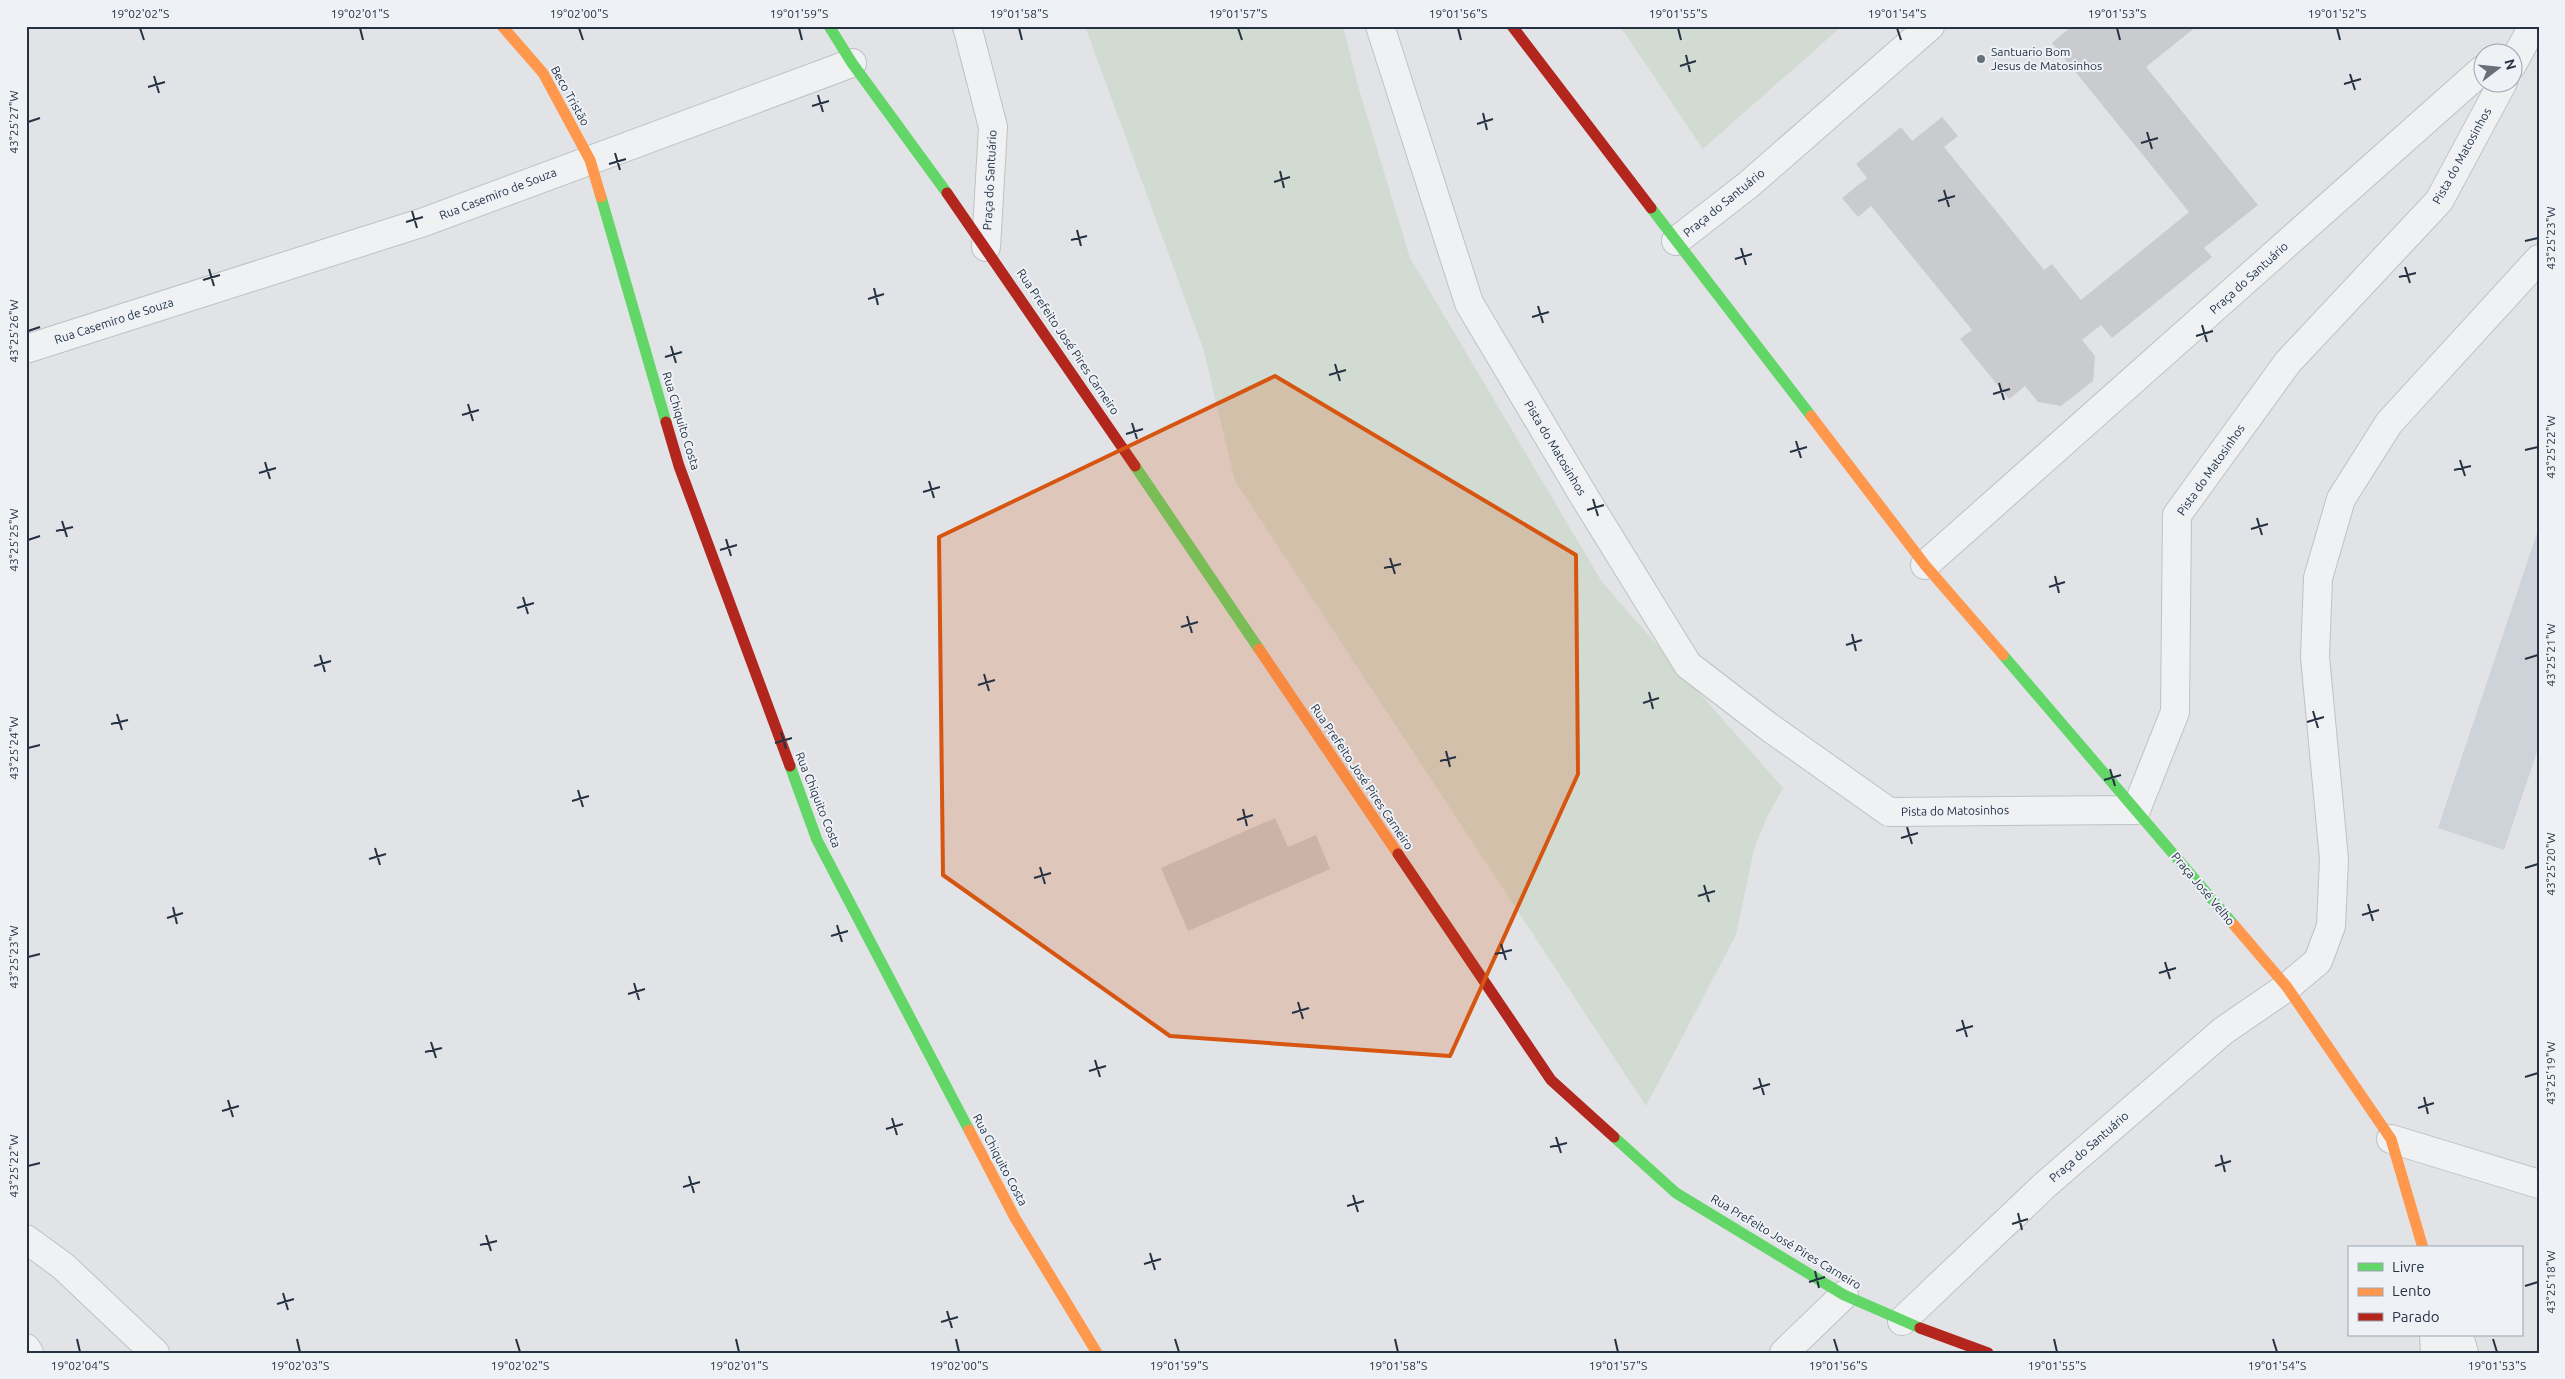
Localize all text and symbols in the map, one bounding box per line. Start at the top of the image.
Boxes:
text: 19°02'02"S [111,7,169,20]
text: 19°02'01"S [331,7,389,20]
text: 19°02'00"S [550,7,608,20]
text: 19°01'59"S [770,7,828,20]
text: 19°01'58"S [990,7,1048,20]
text: 19°01'57"S [1209,7,1267,20]
text: 19°01'56"S [1429,7,1487,20]
text: 19°01'55"S [1649,7,1707,20]
text: 19°01'54"S [1868,7,1926,20]
text: 19°01'53"S [2088,7,2146,20]
text: 19°01'52"S [2308,7,2366,20]
north arrow [2472,42,2522,92]
place label: Santuario Bom Jesus de Matosinhos [1991,45,2102,72]
marker: Santuario Bom Jesus de Matosinhos [1975,53,1987,65]
text: N [2501,57,2520,72]
street label: Beco Tristão [549,64,592,128]
text: 43°25'27"W [7,90,20,154]
street label: Pista do Matosinhos [2430,105,2493,206]
street label: Praça do Santuário [980,129,999,231]
street label: Rua Casemiro de Souza [437,165,558,222]
street label: Praça do Santuário [1680,166,1767,239]
text: 43°25'23"W [2544,206,2557,270]
street label: Praça do Santuário [2207,239,2290,316]
street label: Rua Prefeito José Pires Carneiro [1015,266,1122,417]
street label: Rua Casemiro de Souza [53,295,175,346]
text: 43°25'26"W [7,299,20,363]
street label: Rua Chiquito Costa [660,370,703,472]
street label: Pista do Matosinhos [1522,398,1589,497]
text: 43°25'22"W [2544,415,2557,479]
street label: Pista do Matosinhos [2174,422,2247,518]
text: 43°25'25"W [7,508,20,572]
text: 43°25'21"W [2544,623,2557,687]
street label: Rua Prefeito José Pires Carneiro [1309,701,1416,852]
text: 43°25'24"W [7,716,20,780]
street label: Rua Chiquito Costa [793,750,844,850]
street label: Pista do Matosinhos [1901,803,2009,818]
text: 43°25'20"W [2544,832,2557,896]
street label: Praça José Velho [2169,850,2238,928]
text: 43°25'23"W [7,925,20,989]
text: 43°25'19"W [2544,1041,2557,1105]
street label: Praça do Santuário [2046,1109,2131,1185]
street label: Rua Chiquito Costa [971,1112,1030,1208]
text: 43°25'22"W [7,1134,20,1198]
street label: Rua Prefeito José Pires Carneiro [1709,1191,1864,1292]
legend [2348,1246,2522,1336]
text: 43°25'18"W [2544,1250,2557,1314]
text: Livre [2392,1258,2425,1275]
text: Lento [2392,1282,2431,1299]
text: Parado [2392,1308,2439,1325]
text: 19°02'04"S [51,1359,109,1372]
text: 19°02'03"S [271,1359,329,1372]
text: 19°02'02"S [491,1359,549,1372]
text: 19°02'01"S [710,1359,768,1372]
text: 19°02'00"S [930,1359,988,1372]
text: 19°01'59"S [1150,1359,1208,1372]
text: 19°01'58"S [1369,1359,1427,1372]
text: 19°01'57"S [1589,1359,1647,1372]
text: 19°01'56"S [1809,1359,1867,1372]
text: 19°01'55"S [2028,1359,2086,1372]
text: 19°01'54"S [2248,1359,2306,1372]
text: 19°01'53"S [2468,1359,2526,1372]

